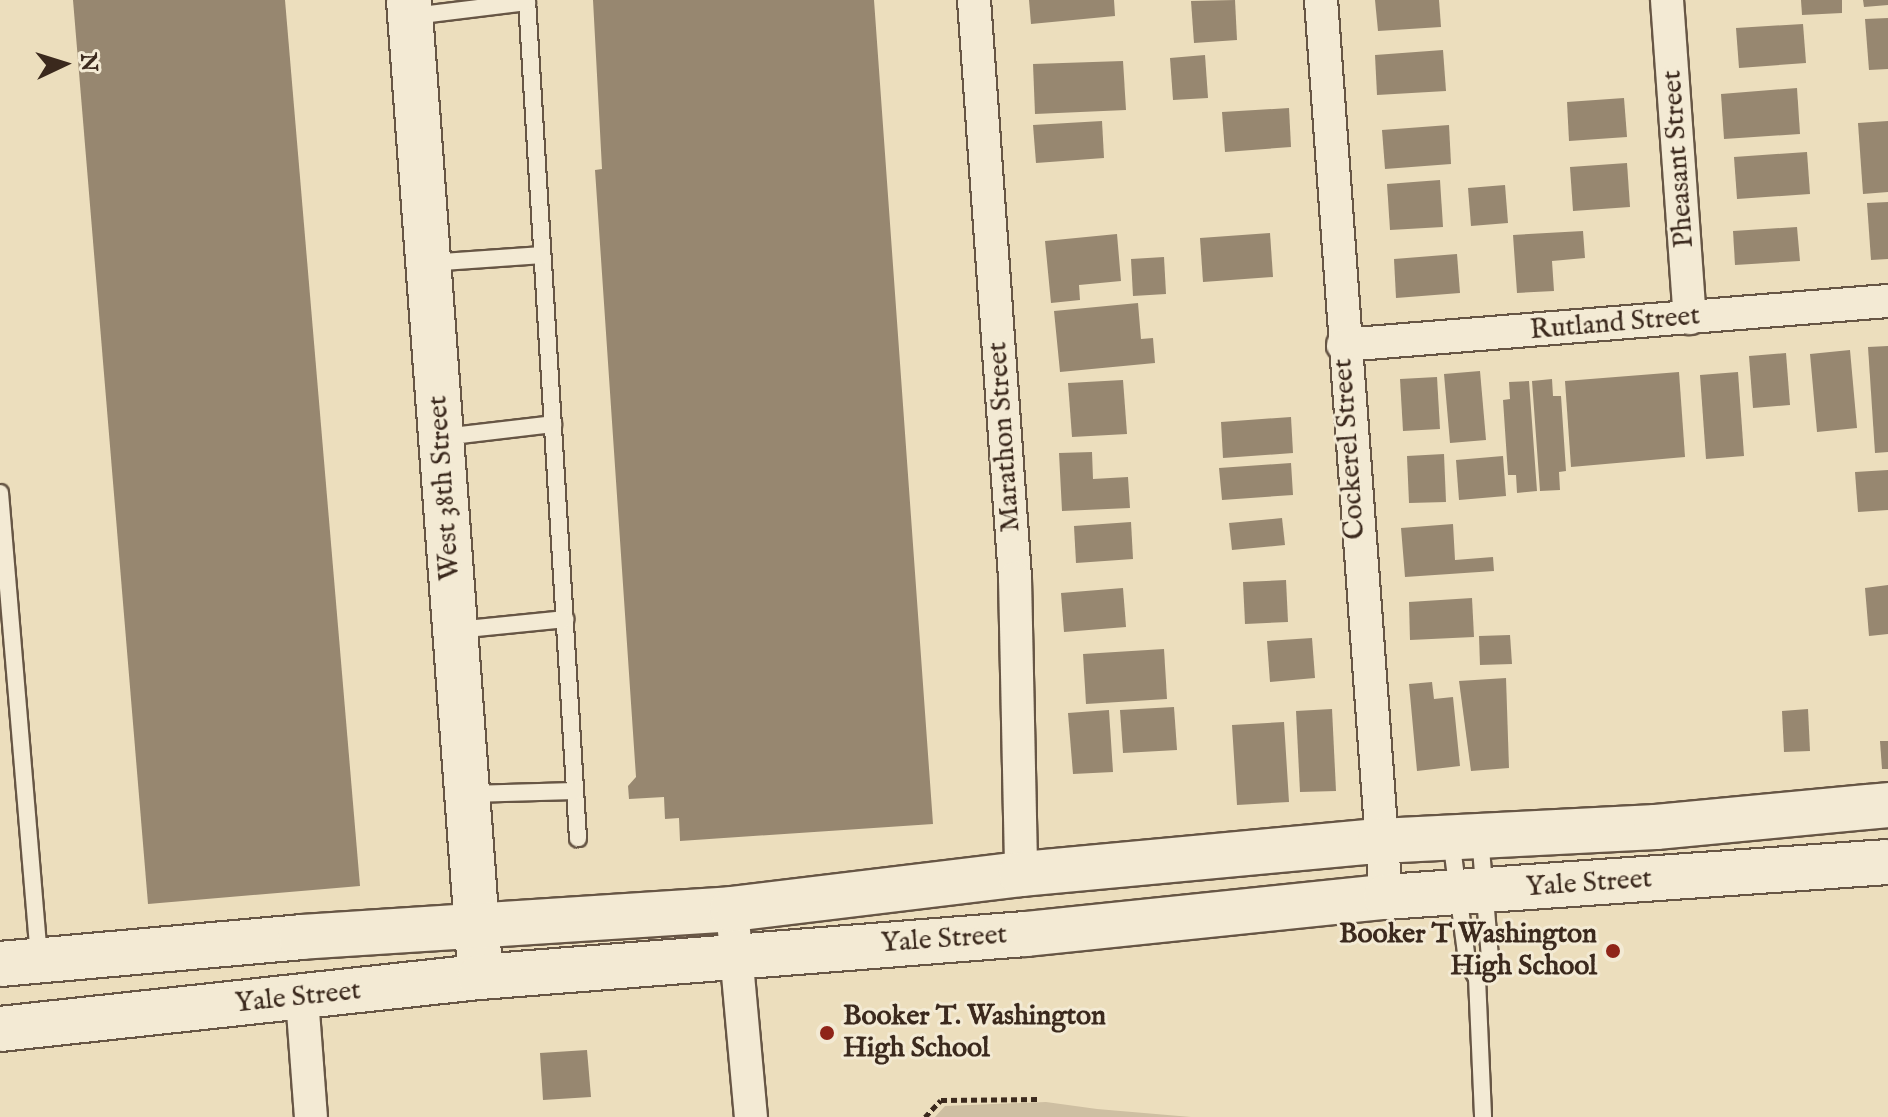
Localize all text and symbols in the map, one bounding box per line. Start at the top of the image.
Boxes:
north arrow [24,24,104,104]
text: N [73,52,103,73]
street label: Pheasant Street [1656,69,1702,249]
street label: Rutland Street [1529,300,1701,348]
street label: Marathon Street [982,341,1028,533]
street label: Cockerel Street [1327,357,1373,541]
street label: West 38th Street [422,394,468,582]
street label: Yale Street [1525,863,1653,905]
place label: Booker T Washington High School [1339,918,1597,984]
street label: Yale Street [880,919,1008,961]
marker: Booker T Washington High School [1604,942,1622,960]
street label: Yale Street [233,975,363,1021]
place label: Booker T. Washington High School [843,1000,1106,1066]
marker: Booker T. Washington High School [818,1024,836,1042]

